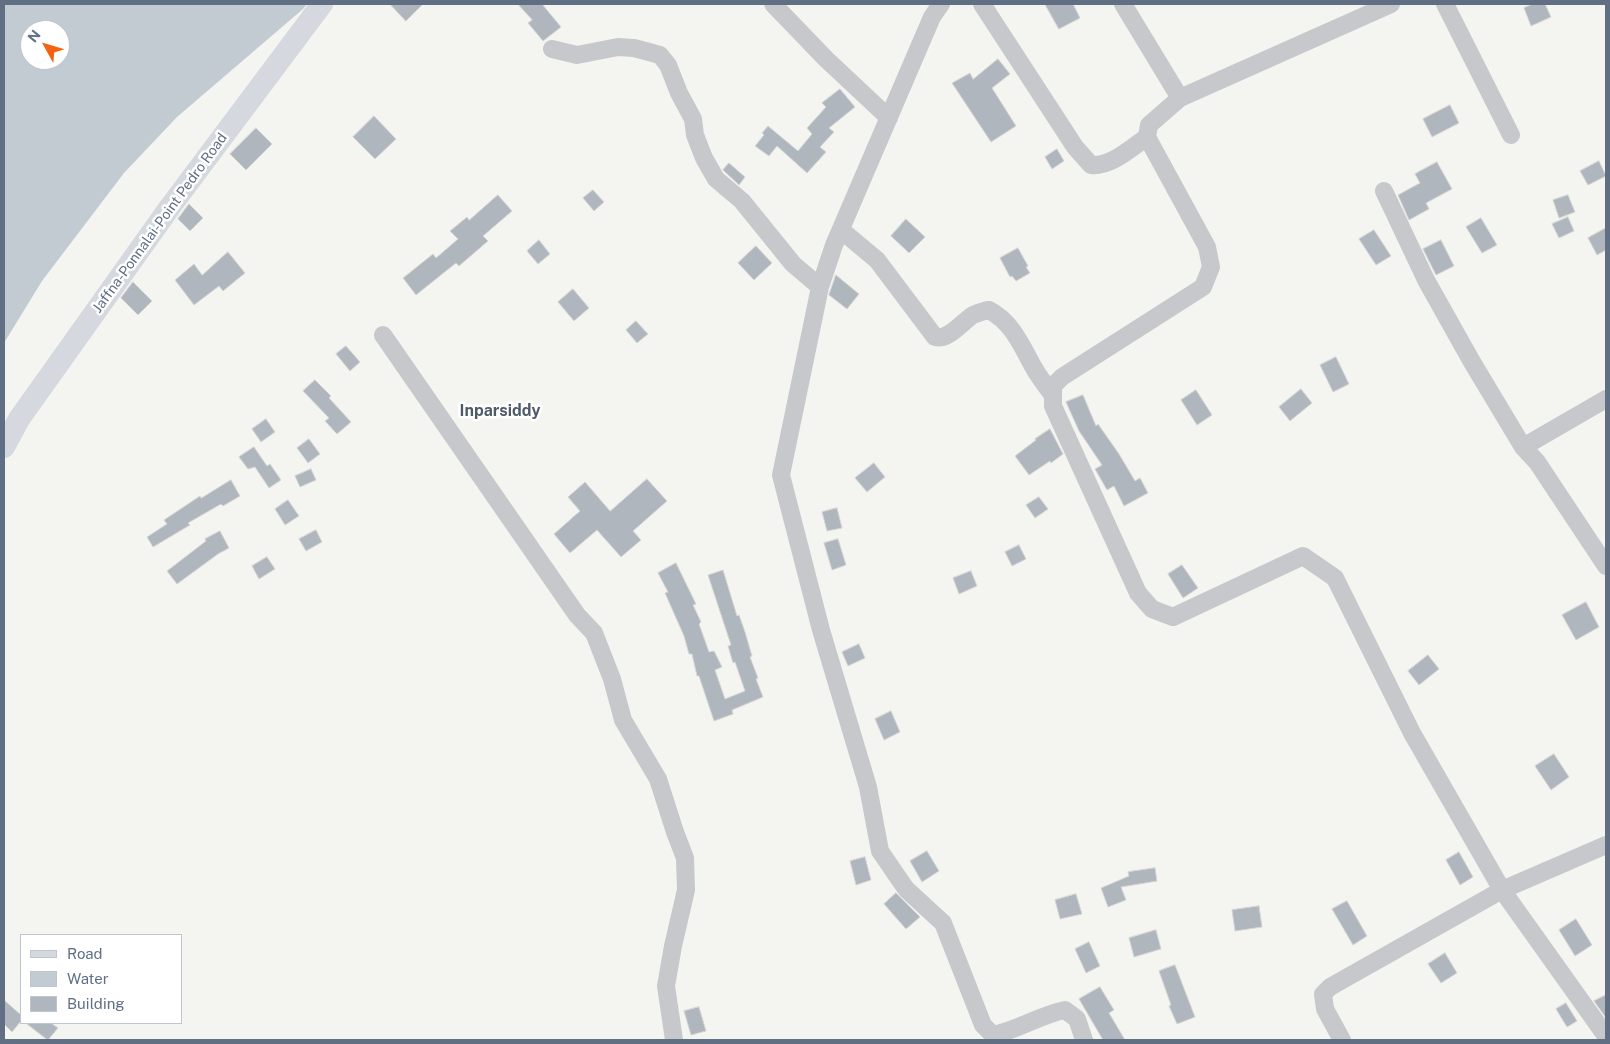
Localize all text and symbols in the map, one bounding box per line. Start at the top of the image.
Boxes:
north arrow [20,20,70,70]
text: N [24,27,44,45]
street label: Jaffna-Ponnalai-Point Pedro Road [89,130,231,316]
district label: Inparsiddy [460,401,540,421]
legend [20,934,182,1024]
text: Road [67,945,103,962]
text: Water [67,970,109,987]
text: Building [67,995,125,1012]

